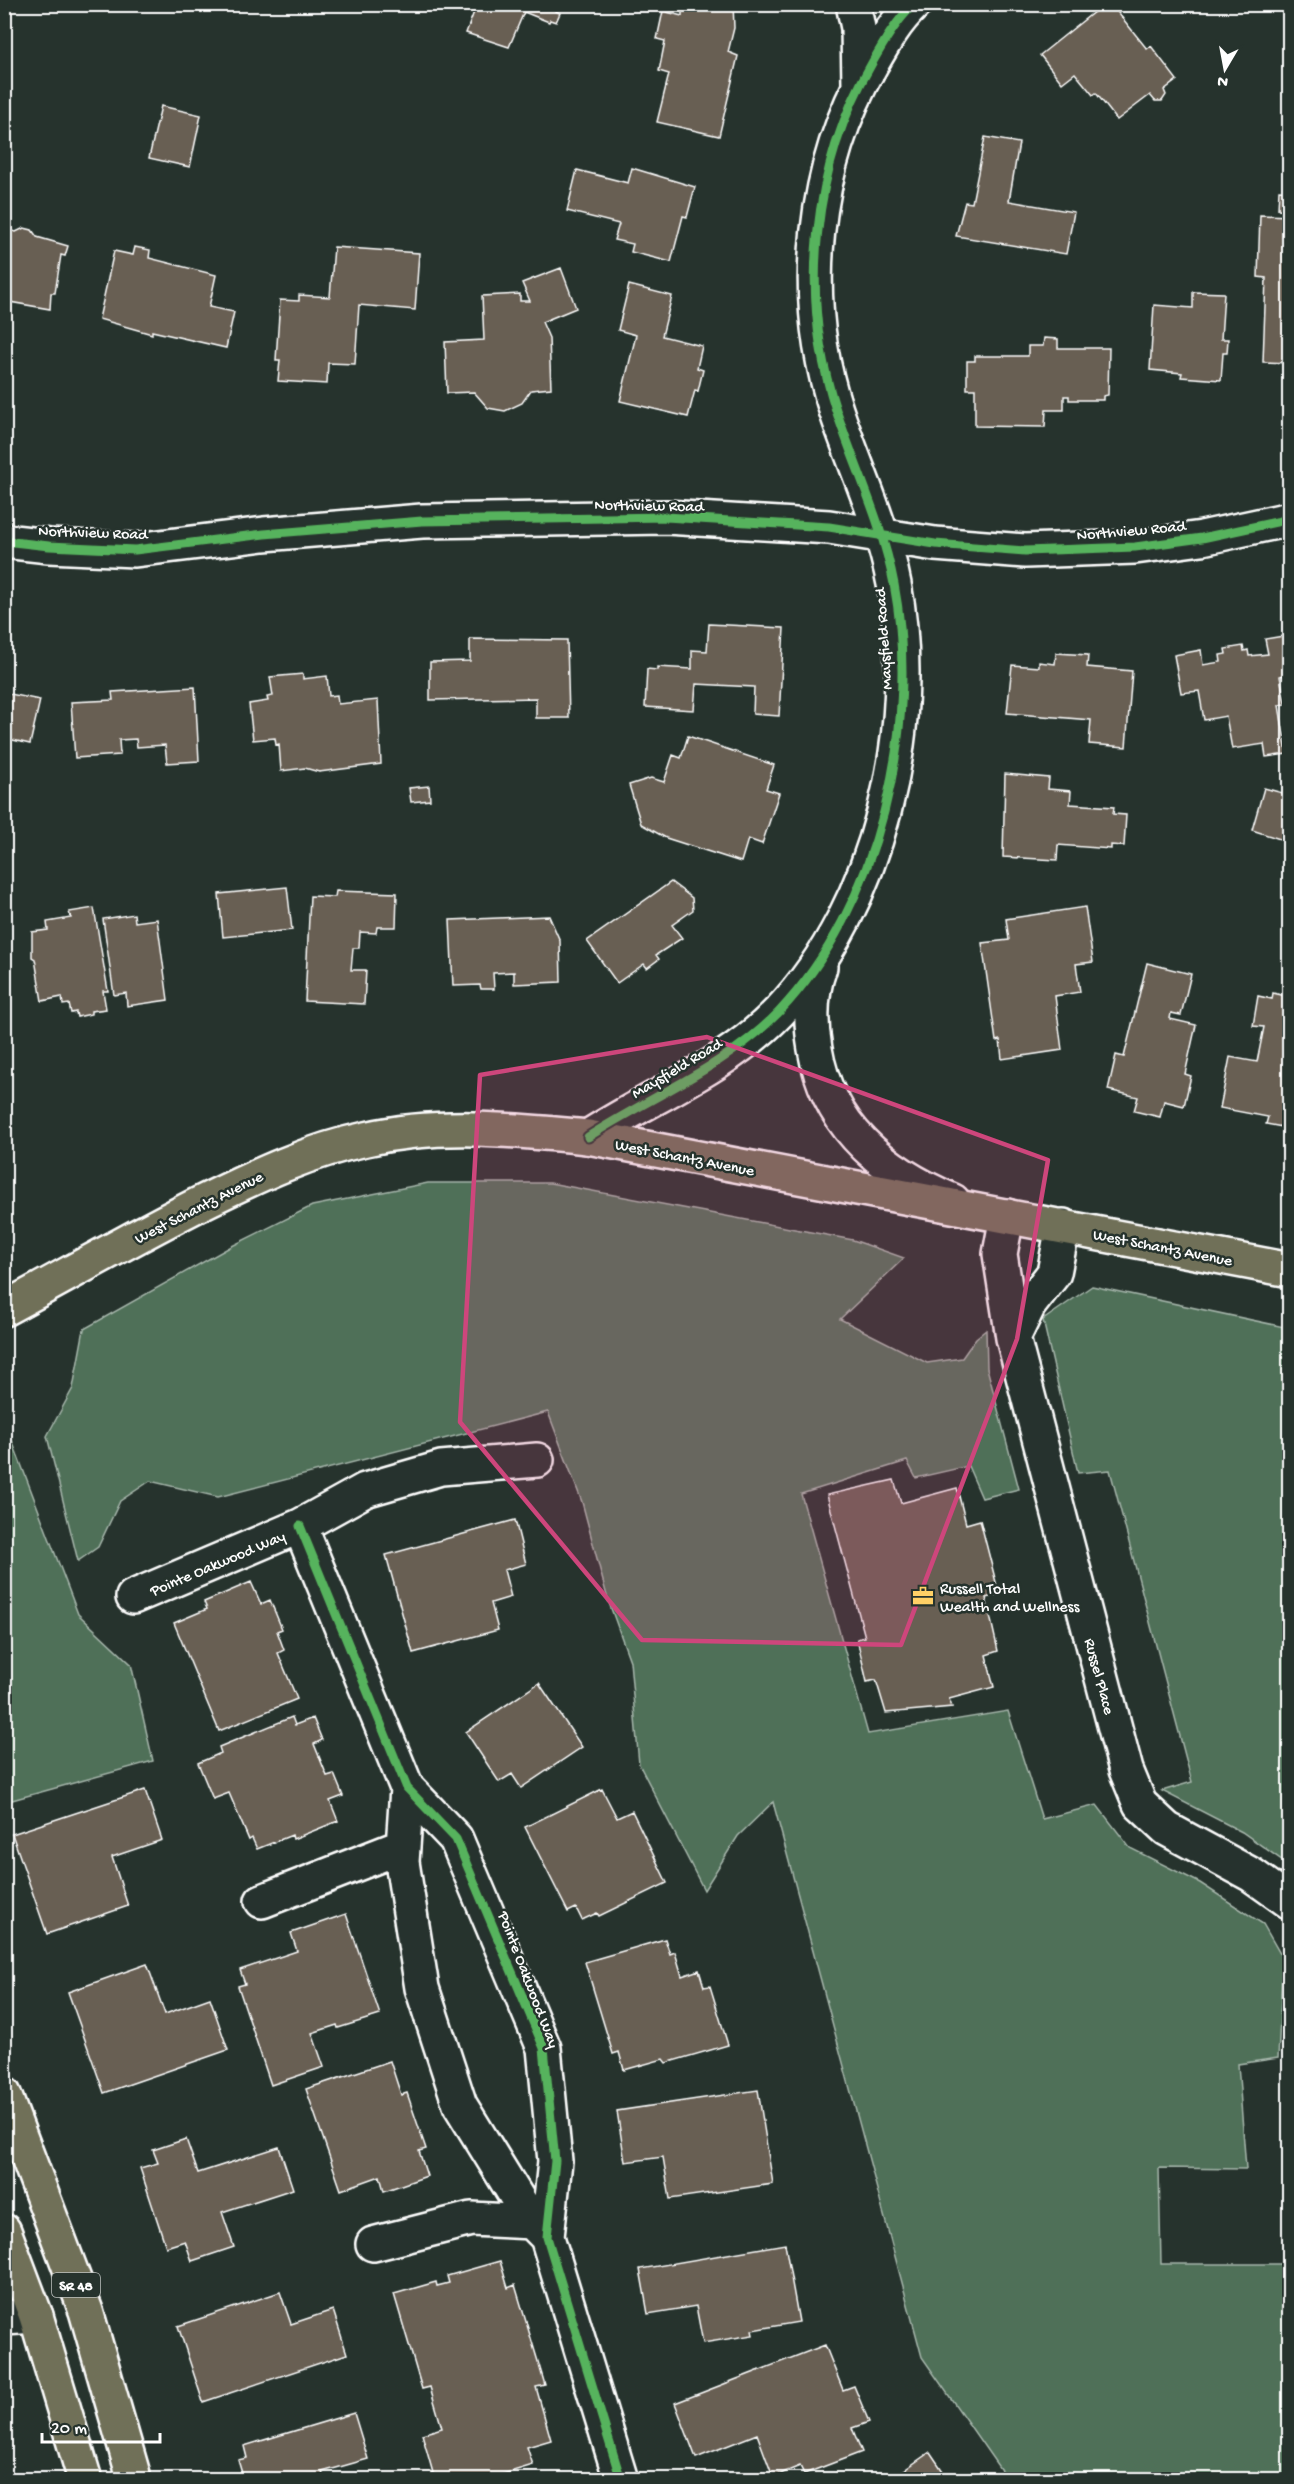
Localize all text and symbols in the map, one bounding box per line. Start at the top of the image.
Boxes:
north arrow [1195,39,1255,99]
text: N [1216,70,1230,91]
street label: Northview Road [594,497,705,518]
street label: Northview Road [1076,518,1188,547]
street label: Northview Road [38,523,150,546]
street label: Maysfield Road [872,586,899,690]
street label: Maysfield Road [629,1035,728,1104]
street label: West Schantz Avenue [613,1137,756,1182]
street label: West Schantz Avenue [132,1168,268,1250]
street label: West Schantz Avenue [1091,1227,1234,1272]
street label: Pointe Oakwood Way [147,1528,289,1603]
place label: Russell Total Wealth and Wellness [940,1581,1080,1618]
office icon: Russell Total Wealth and Wellness [911,1584,935,1608]
street label: Russel Place [1078,1637,1117,1718]
street label: Pointe Oakwood Way [492,1908,562,2051]
road number: SR 48 [52,2273,100,2297]
scale bar [42,2406,160,2444]
text: 20 m [51,2419,87,2440]

